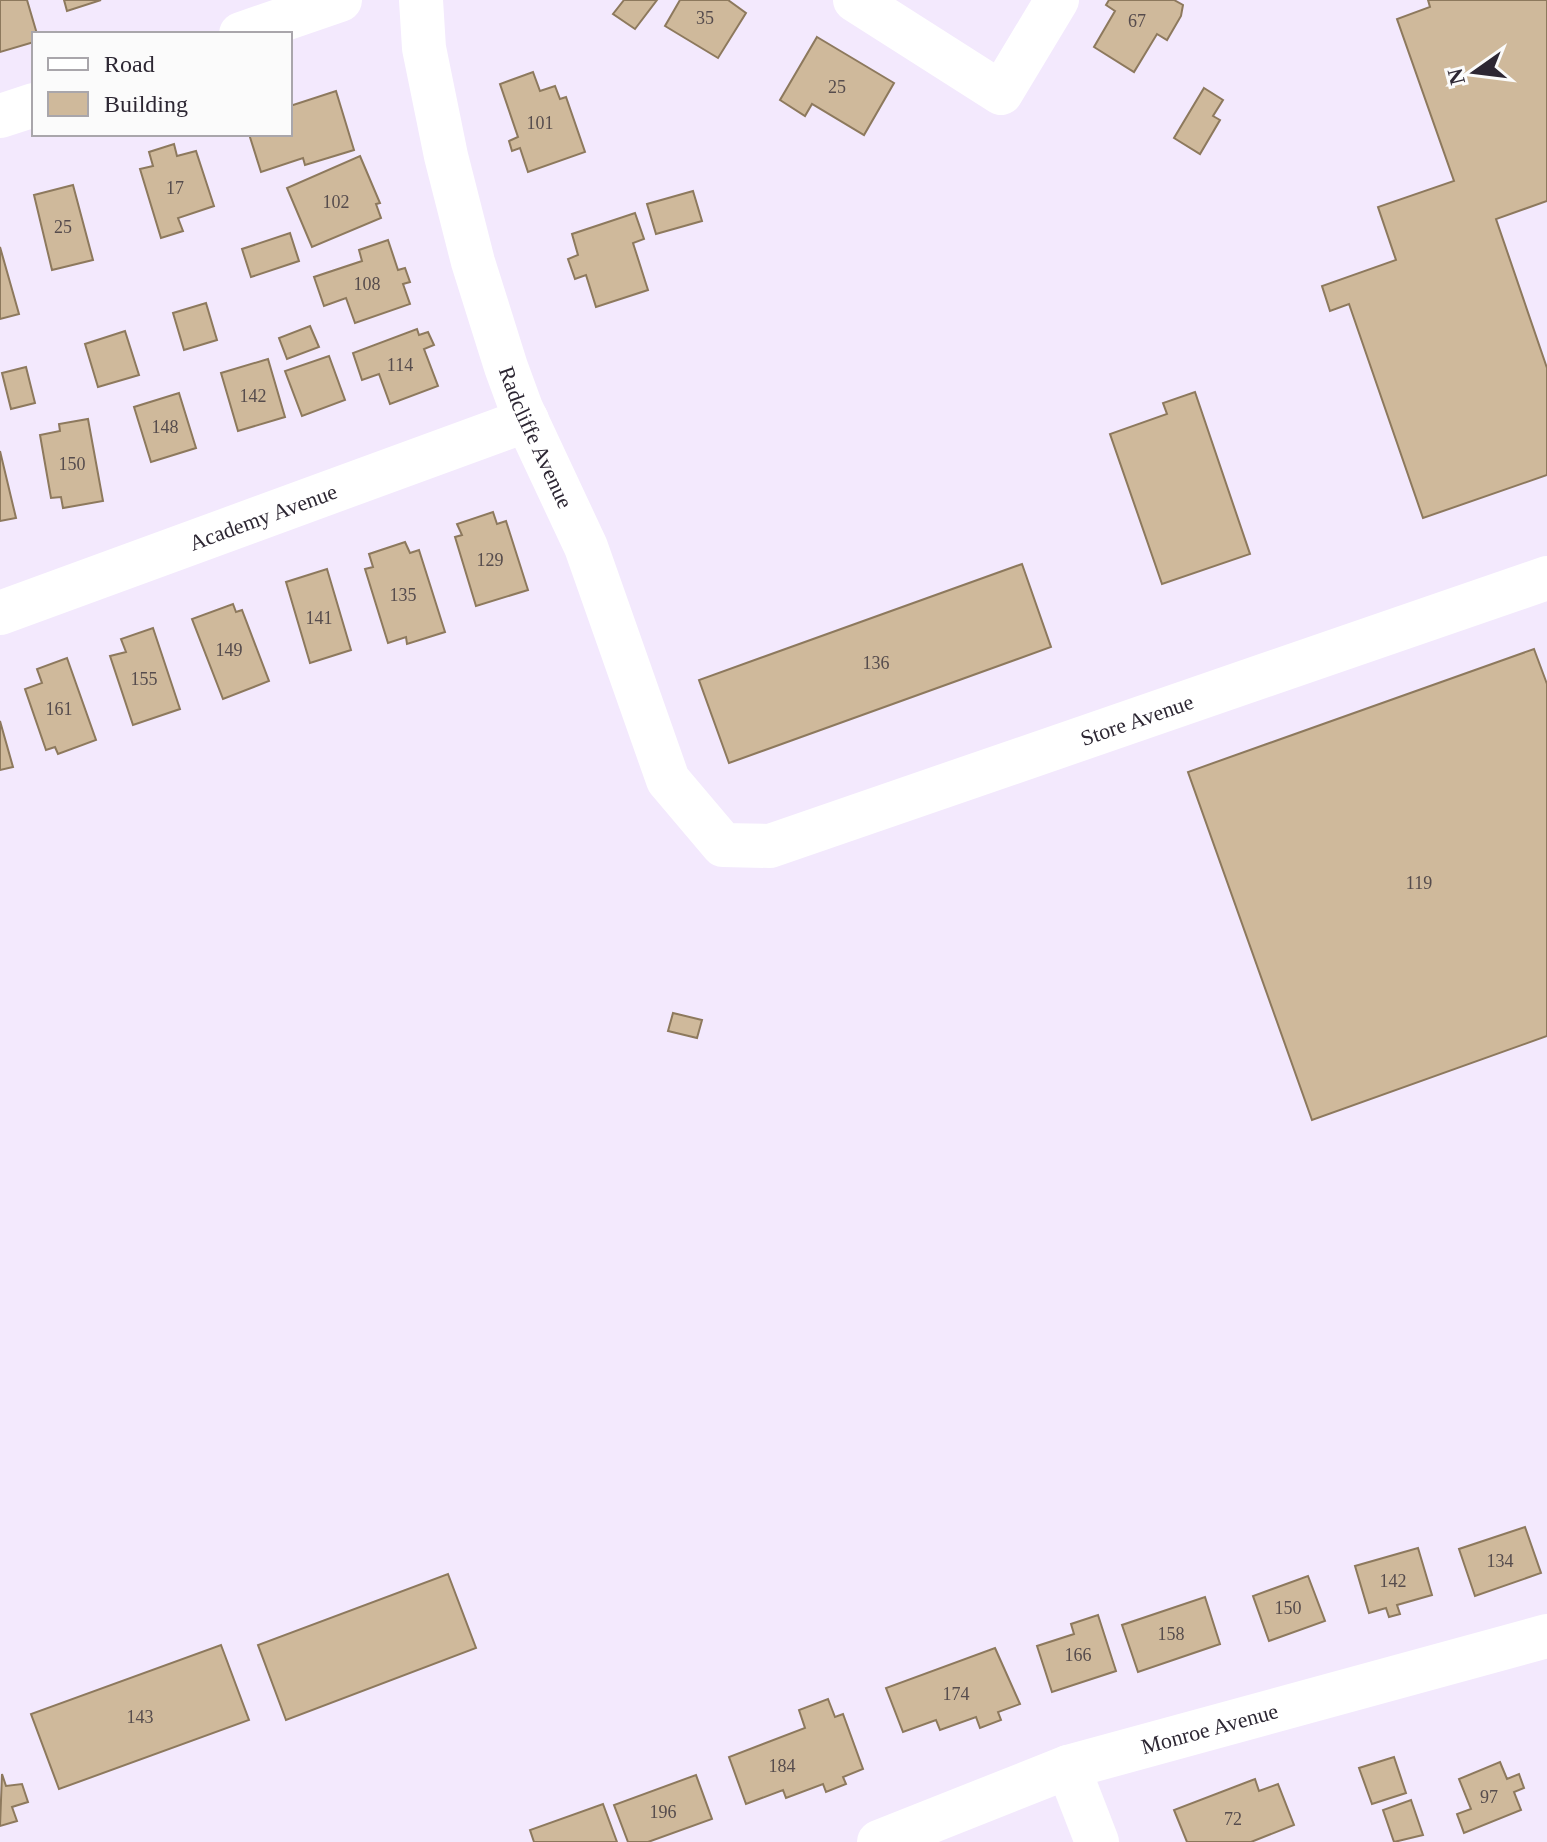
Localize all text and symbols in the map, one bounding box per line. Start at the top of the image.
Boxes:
house number: 35 [696,8,714,28]
house number: 67 [1128,11,1146,31]
legend [32,32,292,136]
north arrow [1435,32,1515,112]
text: Road [104,51,155,77]
text: N [1442,66,1470,87]
house number: 25 [828,77,846,97]
text: Building [104,91,188,117]
house number: 101 [527,113,554,133]
house number: 17 [166,178,184,198]
house number: 102 [323,192,350,212]
house number: 25 [54,217,72,237]
house number: 108 [354,274,381,294]
house number: 114 [387,355,413,375]
street label: Radcliffe Avenue [494,363,578,512]
house number: 142 [240,386,267,406]
house number: 148 [152,417,179,437]
house number: 150 [59,454,86,474]
street label: Academy Avenue [186,479,340,556]
house number: 129 [477,550,504,570]
house number: 135 [390,585,417,605]
house number: 141 [306,608,333,628]
house number: 149 [216,640,243,660]
house number: 136 [863,653,890,673]
house number: 155 [131,669,158,689]
street label: Store Avenue [1077,689,1197,751]
house number: 161 [46,699,73,719]
house number: 119 [1406,873,1432,893]
house number: 134 [1487,1551,1514,1571]
house number: 142 [1380,1571,1407,1591]
house number: 150 [1275,1598,1302,1618]
house number: 158 [1158,1624,1185,1644]
house number: 166 [1065,1645,1092,1665]
house number: 174 [943,1684,970,1704]
street label: Monroe Avenue [1138,1698,1281,1759]
house number: 143 [127,1707,154,1727]
house number: 184 [769,1756,796,1776]
house number: 97 [1480,1787,1498,1807]
house number: 196 [650,1802,677,1822]
house number: 72 [1224,1809,1242,1829]

